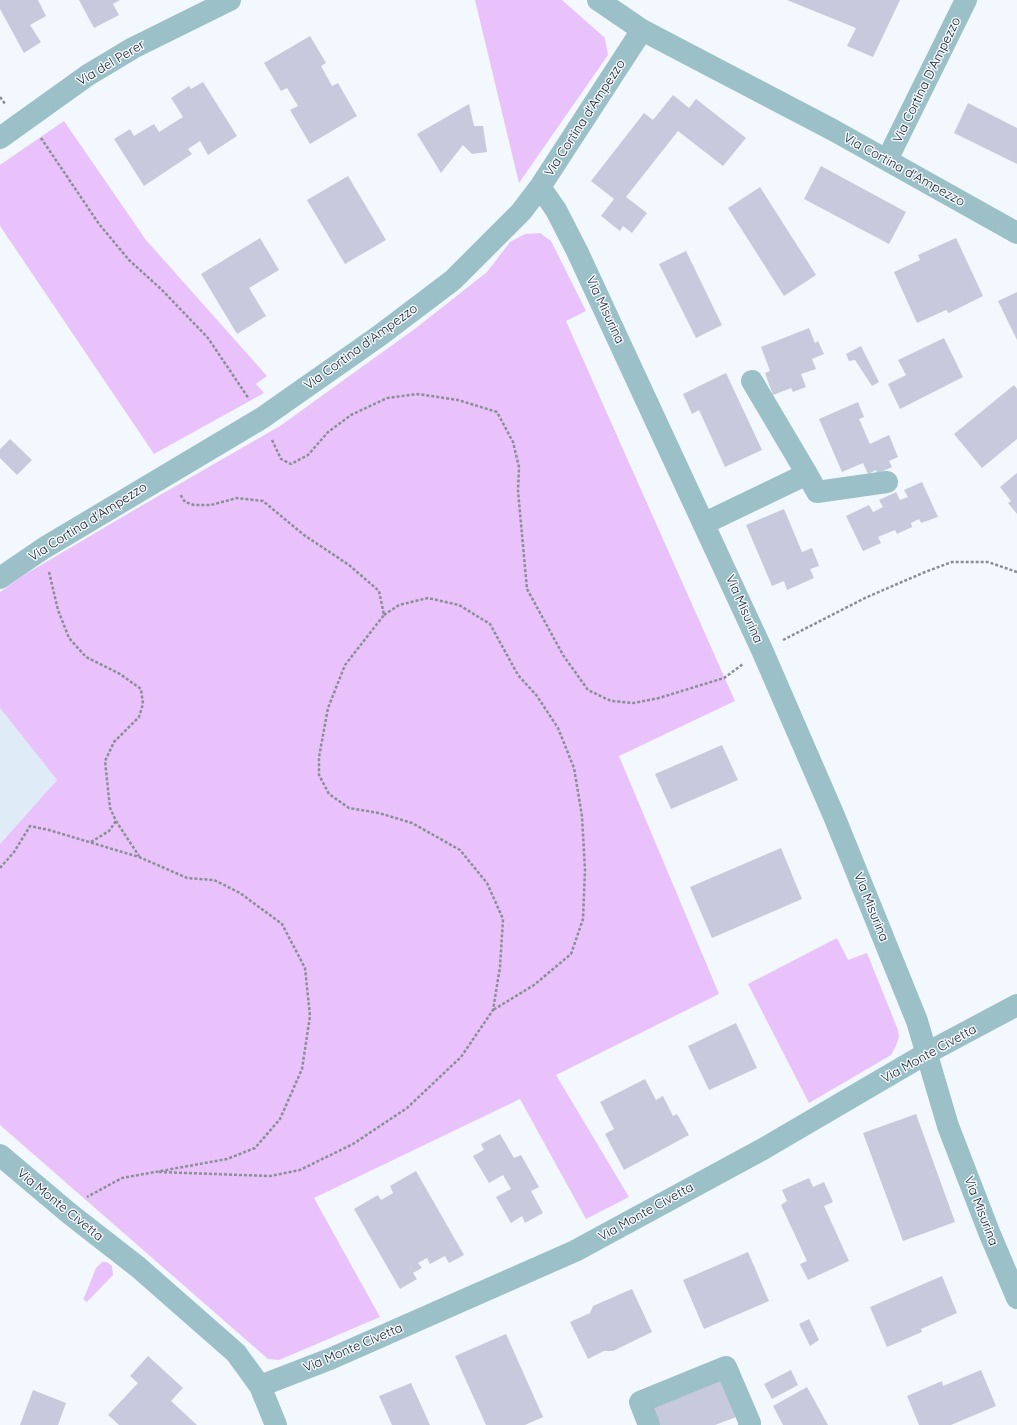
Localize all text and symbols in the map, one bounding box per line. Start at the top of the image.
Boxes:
street label: Via Cortina D'Ampezzo [890,15,964,145]
street label: Via del Perer [74,37,148,89]
street label: Via Cortina d'Ampezzo [541,57,629,179]
street label: Via Cortina d'Ampezzo [841,130,967,210]
street label: Via Misurina [582,274,628,346]
street label: Via Cortina d'Ampezzo [301,301,421,393]
street label: Via Cortina d'Ampezzo [26,479,150,565]
street label: Via Misurina [722,572,766,646]
street label: Via Misurina [850,870,892,944]
street label: Via Monte Civetta [879,1021,979,1087]
street label: Via Monte Civetta [14,1165,106,1245]
street label: Via Misurina [961,1174,1001,1248]
street label: Via Monte Civetta [596,1179,696,1245]
street label: Via Monte Civetta [301,1320,405,1376]

